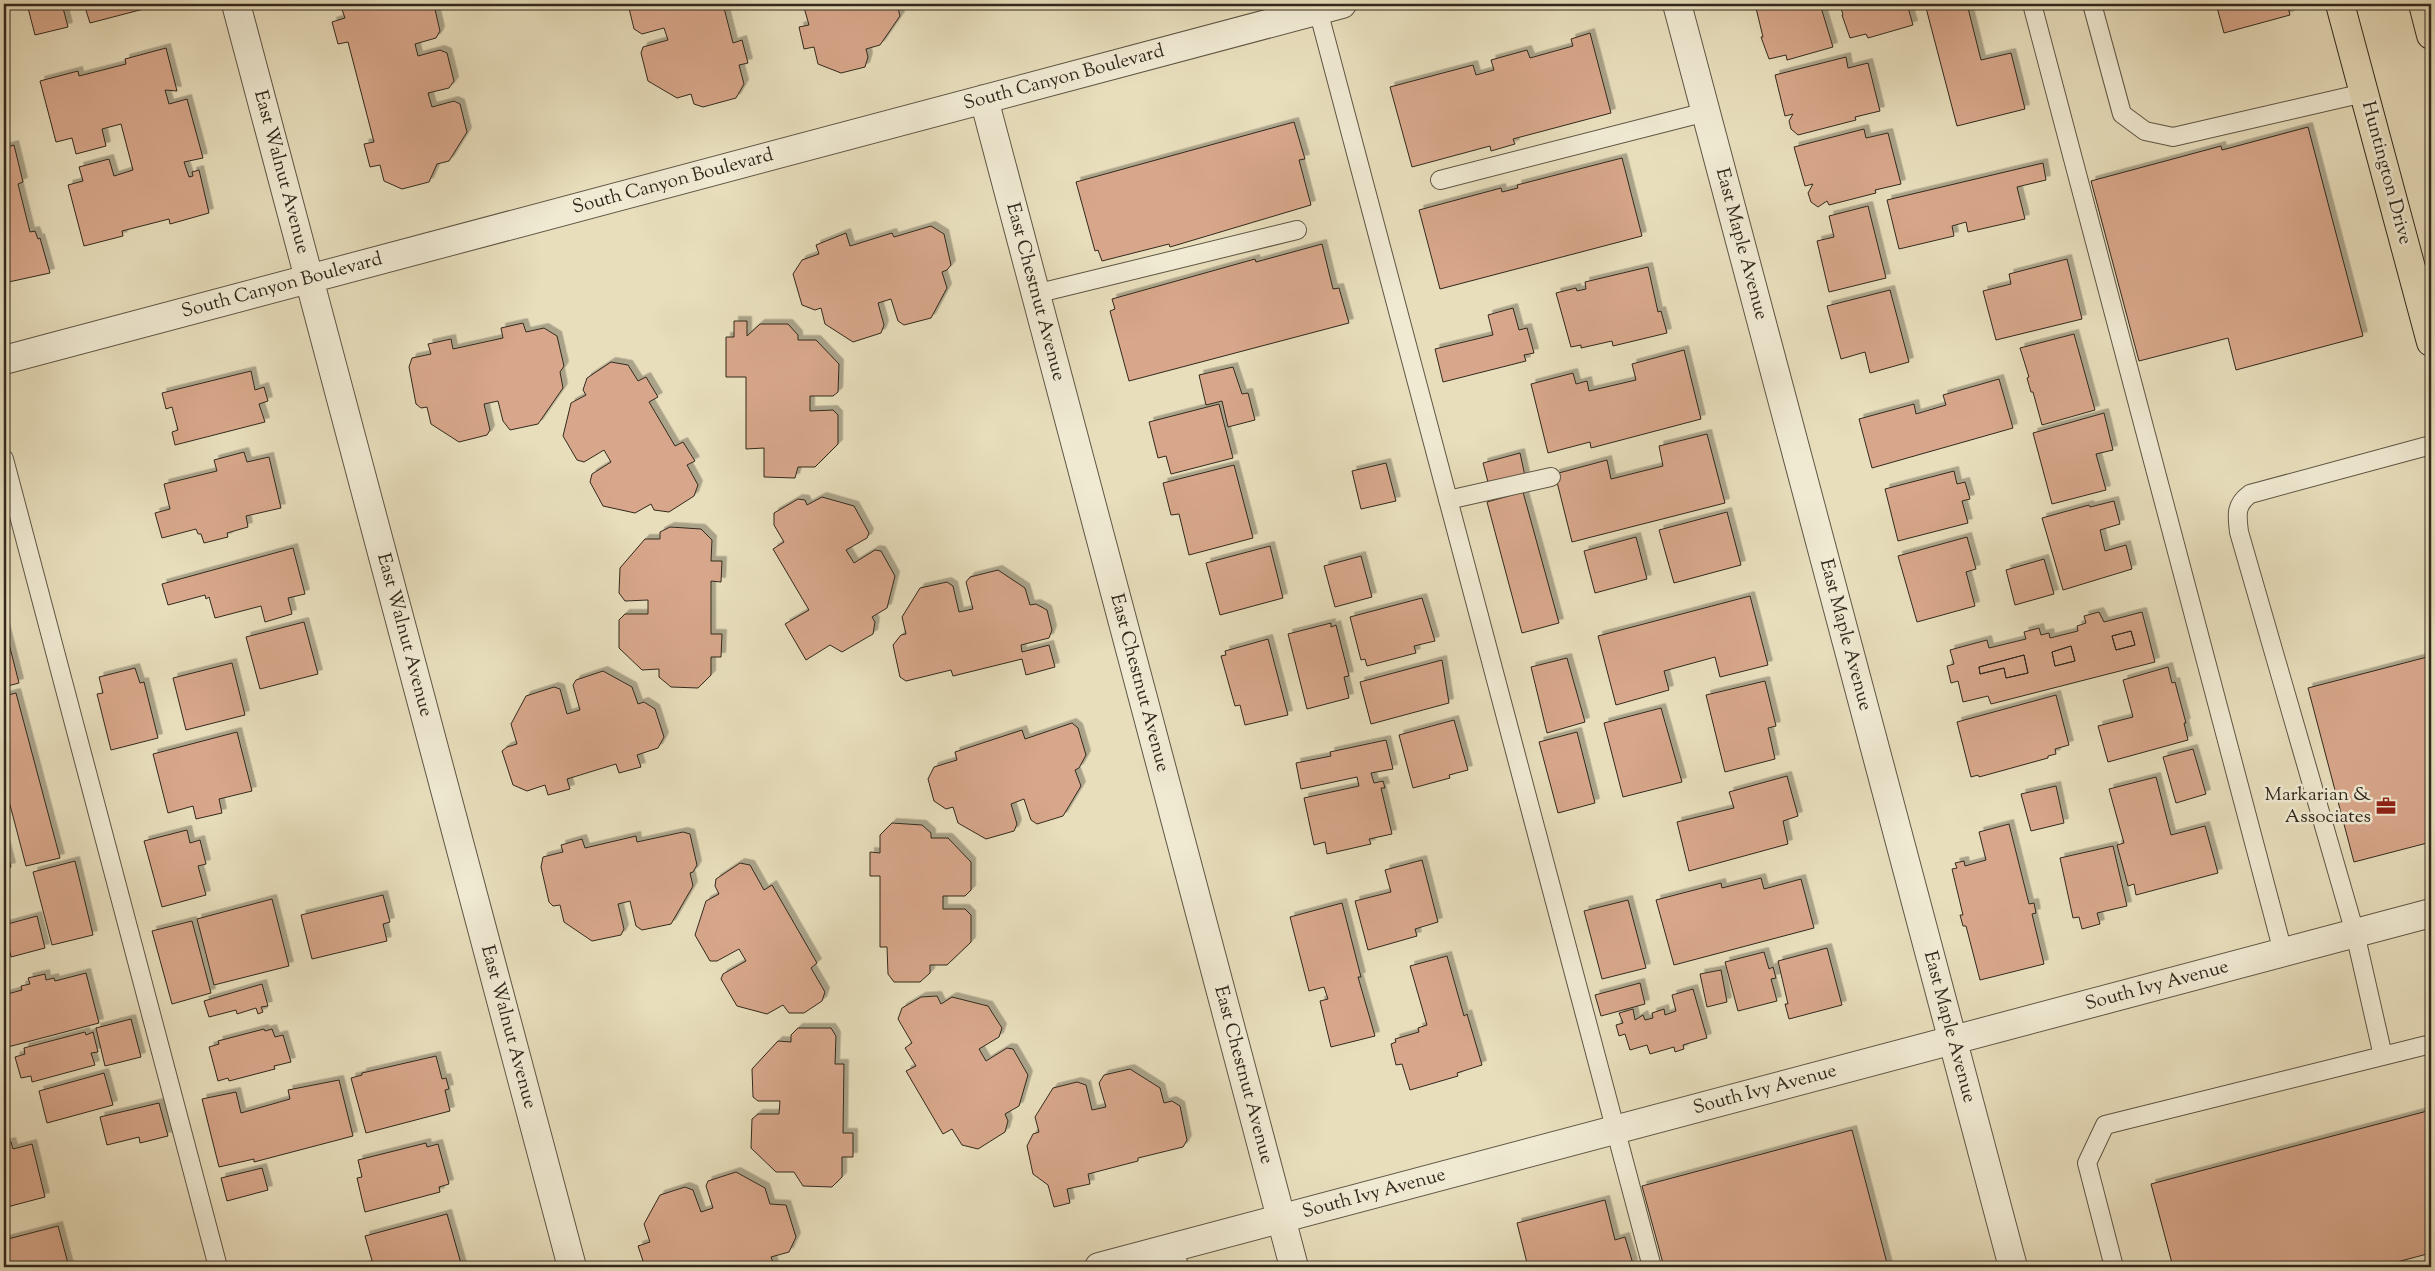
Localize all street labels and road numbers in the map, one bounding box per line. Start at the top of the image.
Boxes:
street label: South Canyon Boulevard [961,38,1168,118]
street label: East Walnut Avenue [246,87,316,257]
street label: Huntington Drive [2354,98,2418,248]
street label: South Canyon Boulevard [570,142,777,222]
street label: East Maple Avenue [1708,165,1774,323]
street label: East Chestnut Avenue [998,200,1072,384]
street label: South Canyon Boulevard [179,246,386,326]
street label: East Walnut Avenue [369,550,439,720]
street label: East Maple Avenue [1812,556,1878,714]
street label: East Chestnut Avenue [1102,591,1176,775]
street label: East Walnut Avenue [473,942,543,1112]
street label: East Maple Avenue [1916,948,1982,1106]
street label: South Ivy Avenue [2082,954,2232,1018]
street label: East Chestnut Avenue [1206,983,1280,1167]
street label: South Ivy Avenue [1690,1058,1840,1122]
street label: South Ivy Avenue [1299,1162,1449,1226]

